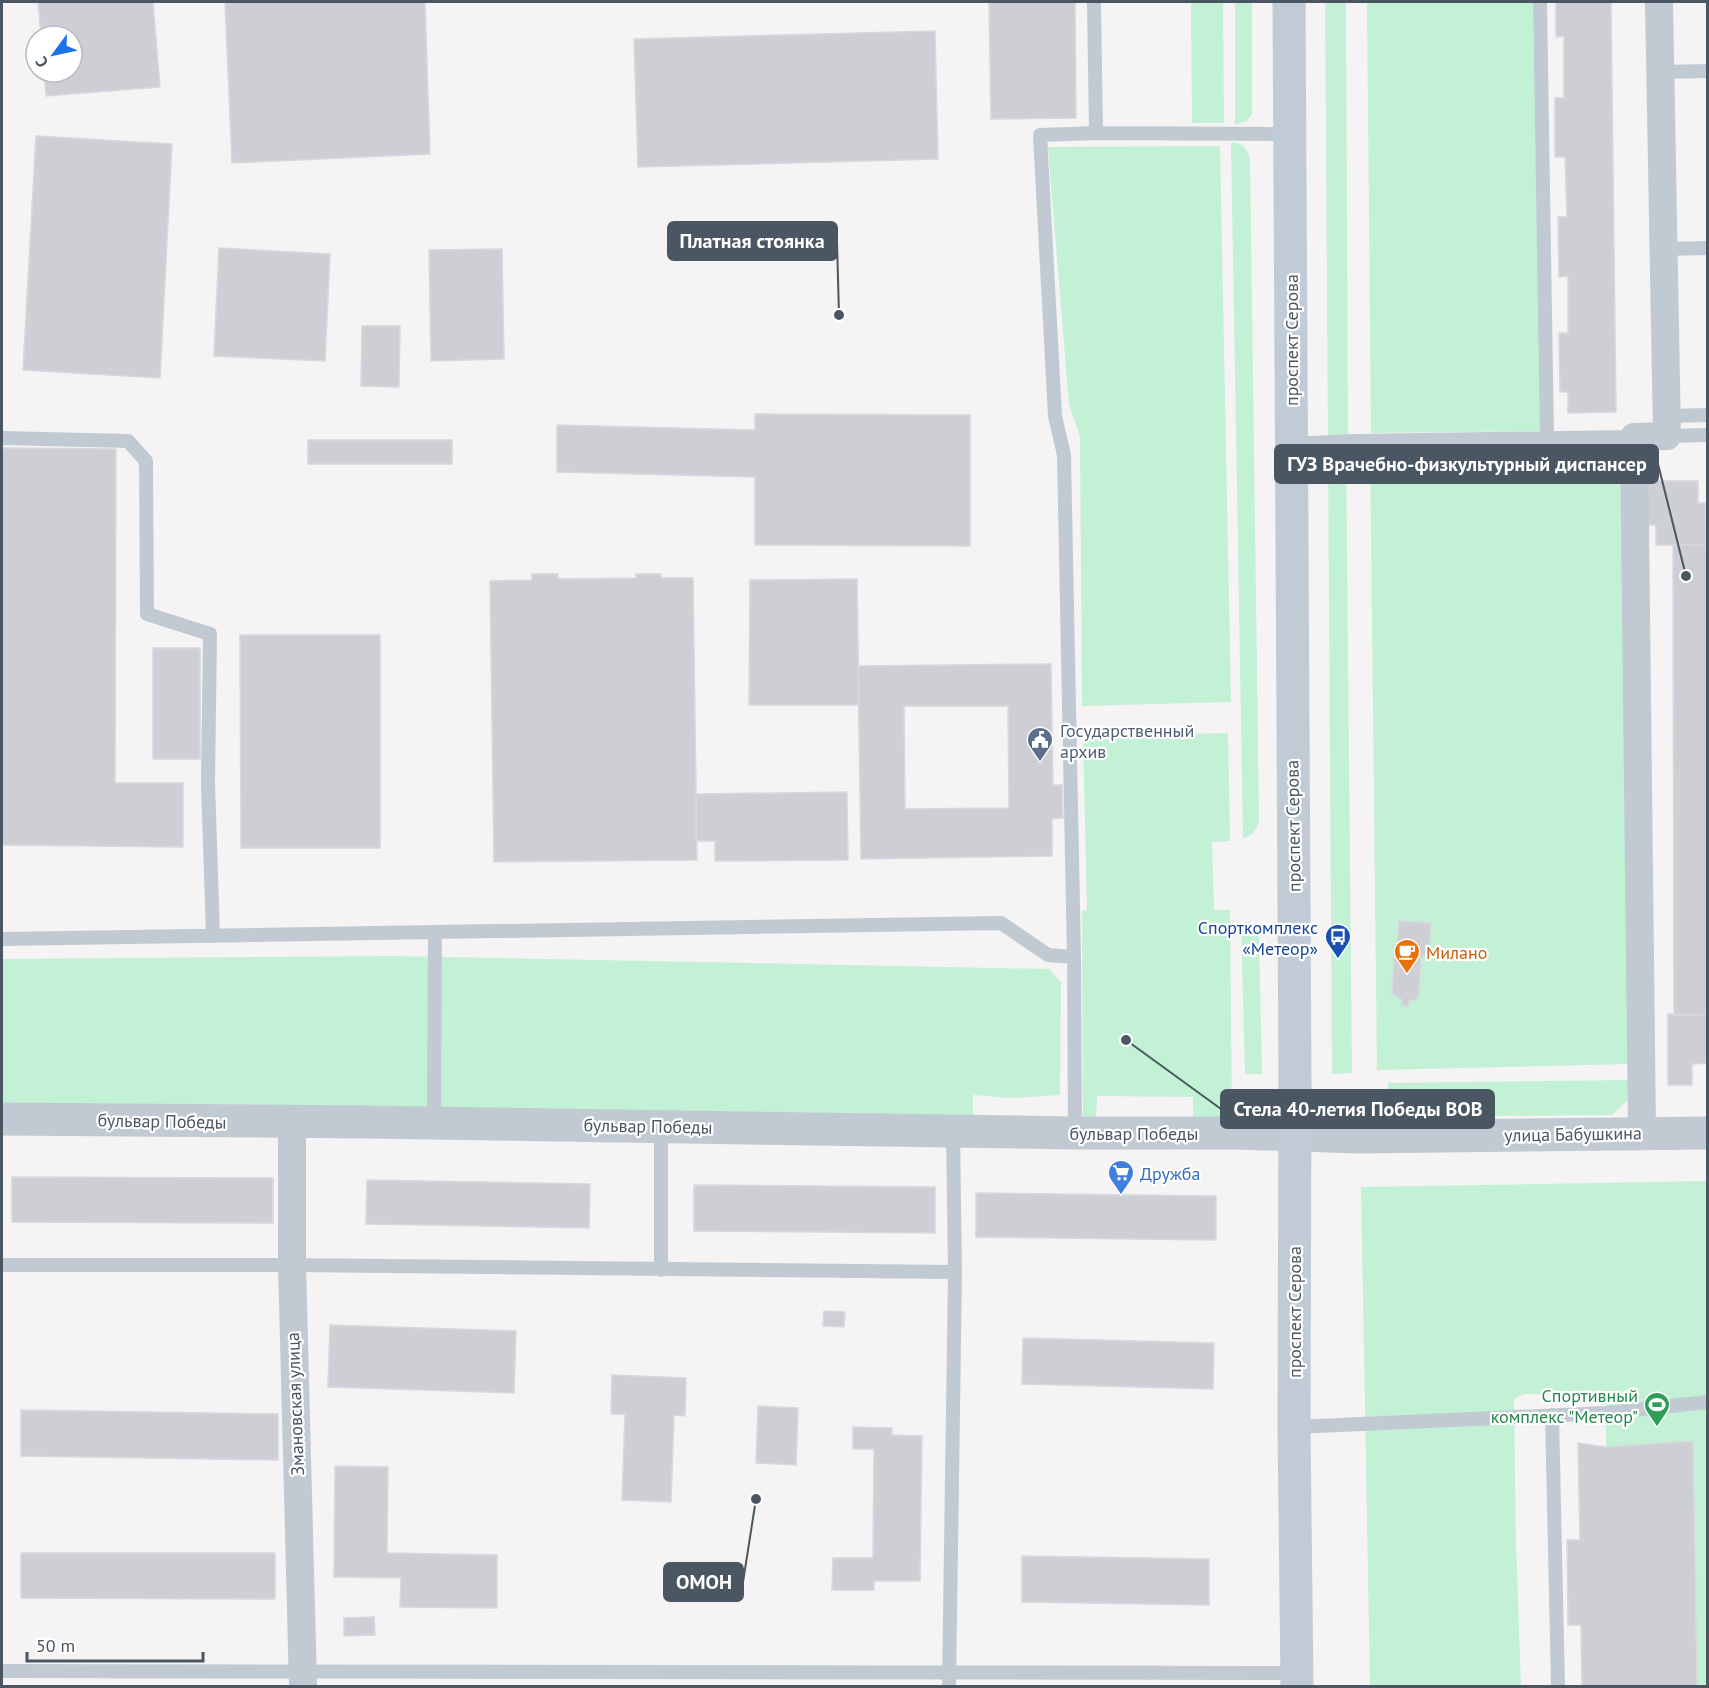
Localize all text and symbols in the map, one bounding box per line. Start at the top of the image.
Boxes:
north arrow [24,24,84,84]
text: С [31,53,52,71]
callout: Платная стоянка [668,222,837,260]
text: Платная стоянка [679,228,825,254]
street label: проспект Серова [1280,274,1303,406]
callout: ГУЗ Врачебно-физкультурный диспансер [1275,445,1658,483]
text: ГУЗ Врачебно-физкультурный диспансер [1287,451,1647,477]
place label: Государственный архив [1060,719,1194,763]
public building icon: Государственный архив [1025,725,1055,763]
street label: проспект Серова [1280,760,1306,892]
place label: Спорткомплекс «Метеор» [1198,916,1318,960]
bus stop icon: Спорткомплекс «Метеор» [1323,922,1353,960]
cafe icon: Милано [1392,937,1422,975]
place label: Милано [1426,941,1487,964]
callout: Стела 40-летия Победы ВОВ [1221,1090,1494,1128]
text: Стела 40-летия Победы ВОВ [1233,1096,1483,1122]
street label: бульвар Победы [97,1108,227,1134]
street label: бульвар Победы [583,1113,713,1139]
street label: улица Бабушкина [1504,1121,1642,1147]
street label: бульвар Победы [1070,1122,1198,1145]
supermarket icon: Дружба [1106,1158,1136,1196]
place label: Дружба [1140,1162,1200,1185]
street label: проспект Серова [1283,1246,1306,1378]
street label: Змановская улица [281,1332,309,1476]
place label: Спортивный комплекс "Метеор" [1491,1384,1638,1428]
sports icon: Спортивный комплекс "Метеор" [1642,1390,1672,1428]
callout: ОМОН [664,1563,743,1601]
text: ОМОН [676,1569,732,1595]
scale bar [27,1625,202,1663]
text: 50 m [36,1634,75,1657]

